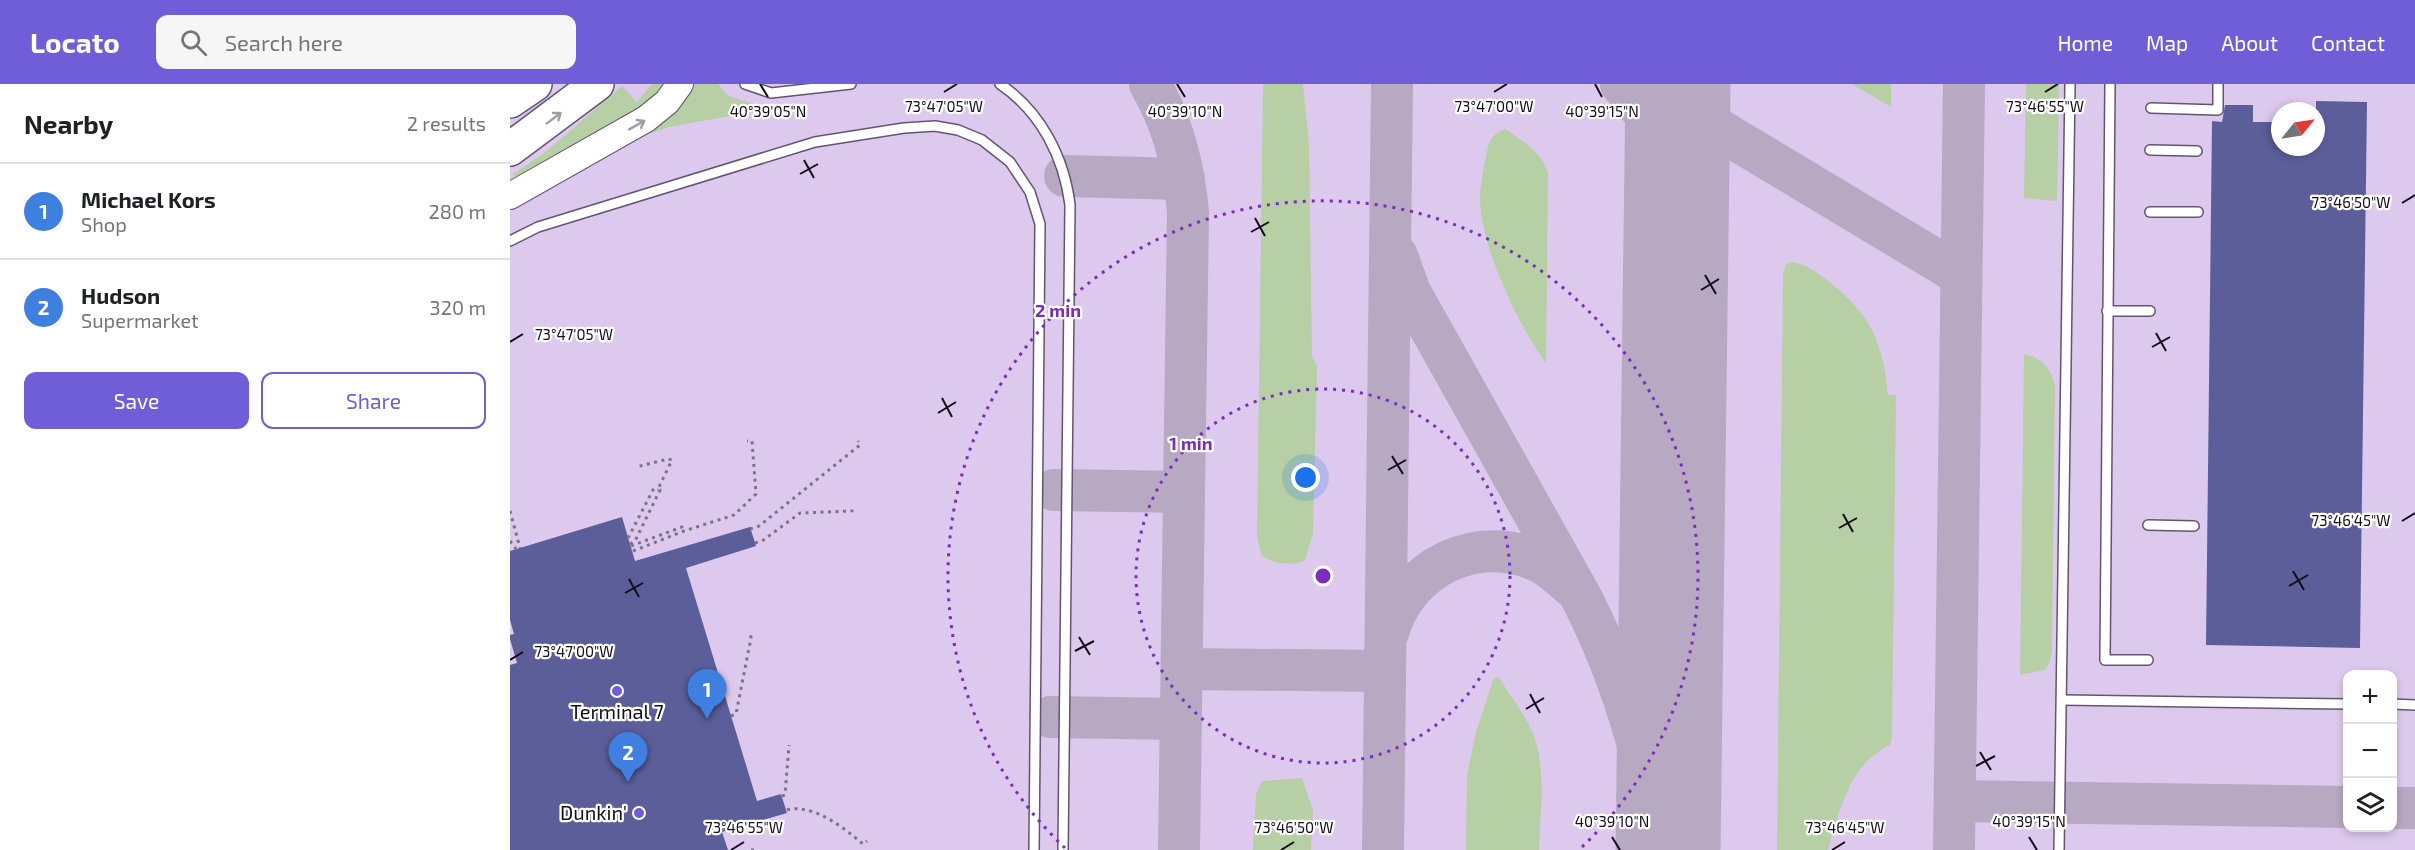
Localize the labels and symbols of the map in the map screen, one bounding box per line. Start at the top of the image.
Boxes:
text: 73°47'05"W [905,97,983,115]
text: 73°47'00"W [1454,97,1534,115]
text: 73°46'55"W [2006,97,2084,115]
text: 40°39'05"N [730,102,806,120]
text: 40°39'10"N [1148,102,1222,120]
text: 40°39'15"N [1565,102,1639,120]
north arrow [2271,102,2325,156]
one-way arrow [546,111,562,124]
one-way arrow [628,118,645,130]
text: 73°46'50"W [2311,193,2391,211]
text: 2 min [1035,299,1081,321]
text: 73°47'05"W [535,325,613,343]
text: 1 min [1169,432,1213,454]
your location [1291,463,1320,492]
text: 73°46'45"W [2312,511,2390,529]
centre of rings [1313,566,1333,586]
text: 73°47'00"W [534,642,614,660]
pin: 1 [688,670,726,719]
marker: Terminal 7 [610,684,624,698]
place label: Terminal 7 [570,699,664,723]
pin: 2 [608,732,648,782]
place label: Dunkin' [560,800,627,824]
marker: Dunkin' [632,806,646,820]
text: 40°39'10"N [1575,812,1649,830]
text: 40°39'15"N [1992,812,2066,830]
text: 73°46'55"W [705,818,783,836]
text: 73°46'50"W [1254,818,1334,836]
text: 73°46'45"W [1806,818,1884,836]

